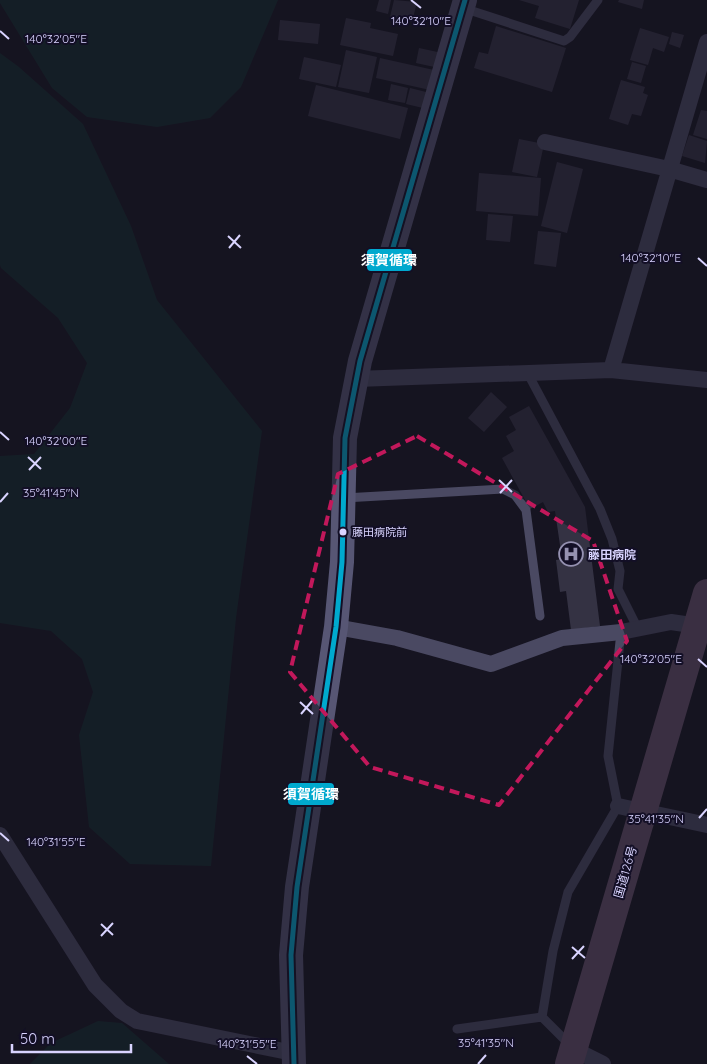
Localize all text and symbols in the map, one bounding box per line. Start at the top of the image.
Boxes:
text: 140°32'10"E [391,13,451,28]
text: 140°32'05"E [25,31,87,46]
line badge: 須賀循環 [366,248,413,272]
text: 140°32'10"E [621,250,681,265]
text: 須賀循環 [361,251,417,269]
text: 140°32'00"E [25,433,88,448]
text: 35°41'45"N [23,485,79,500]
place label: 藤田病院前 [352,525,407,539]
marker: 藤田病院前 [338,527,348,537]
hospital icon: 藤田病院 [558,541,584,567]
place label: 藤田病院 [588,547,636,562]
text: 140°32'05"E [620,651,682,666]
line badge: 須賀循環 [287,782,335,806]
text: 須賀循環 [283,785,339,803]
text: 35°41'35"N [628,811,684,826]
text: 140°31'55"E [26,834,86,849]
street label: 国道126号 [610,844,640,900]
scale bar [12,1022,131,1054]
text: 50 m [20,1029,55,1048]
text: 35°41'35"N [458,1035,514,1050]
text: 140°31'55"E [217,1036,277,1051]

